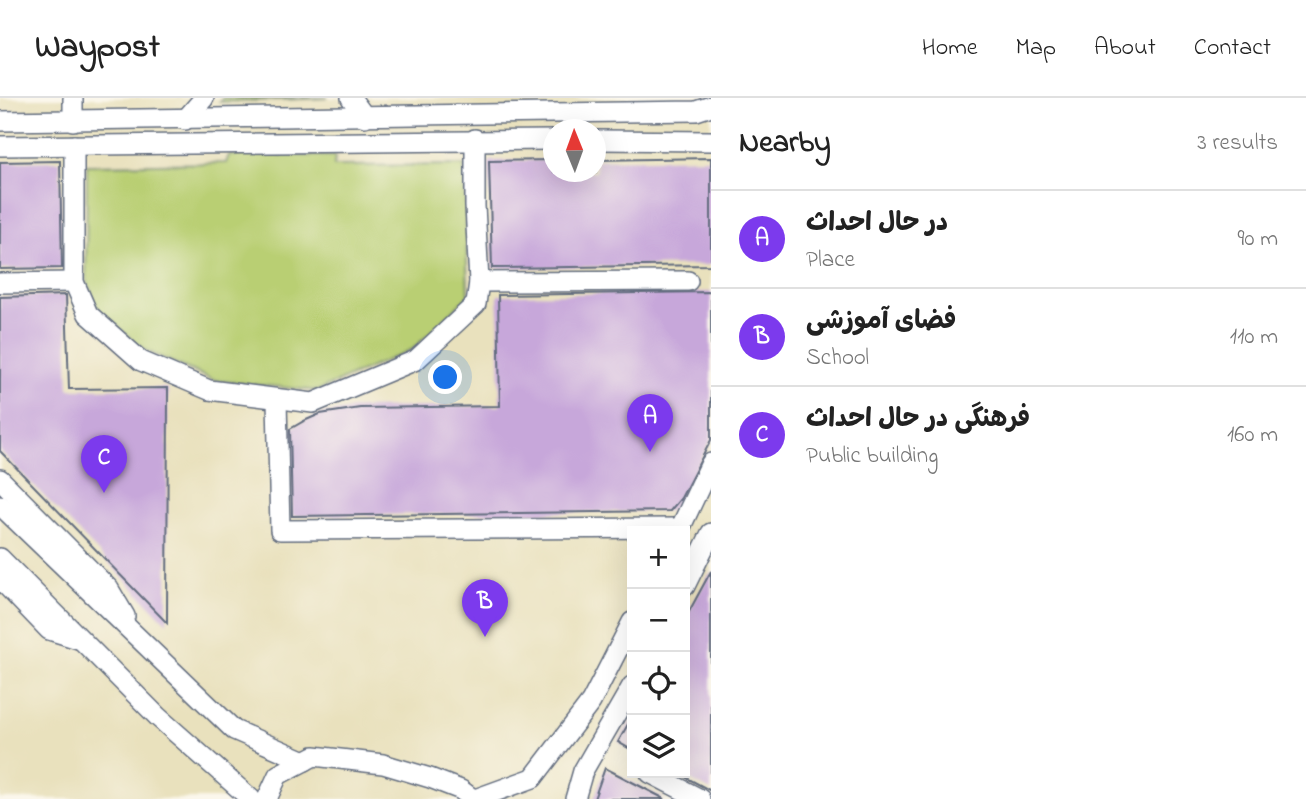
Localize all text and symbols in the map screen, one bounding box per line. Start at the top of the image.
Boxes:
text: Waypost [35,24,160,72]
text: Home [922,31,978,66]
text: Map [1016,31,1056,66]
text: About [1094,31,1156,66]
text: Contact [1194,31,1271,66]
north arrow [543,119,606,182]
text: Nearby [739,122,831,166]
text: 3 results [1197,127,1278,160]
text: در حال احداث [806,205,948,243]
text: A [755,223,769,256]
text: 90 m [1238,223,1278,256]
text: Place [806,244,855,277]
text: فضای آموزشی [806,303,956,341]
text: B [754,321,770,354]
text: 110 m [1230,321,1278,354]
text: School [806,342,869,375]
your location [428,360,462,394]
pin: A [627,394,673,452]
text: فرهنگی در حال احداث [806,401,1030,439]
text: C [756,419,768,452]
text: 160 m [1227,419,1278,452]
pin: C [81,435,127,493]
text: Public building [806,440,938,473]
map controls [627,526,690,778]
button: + [627,526,690,589]
pin: B [462,579,508,637]
button: − [627,589,690,652]
button: locate [627,652,690,715]
button: layers [627,715,690,778]

